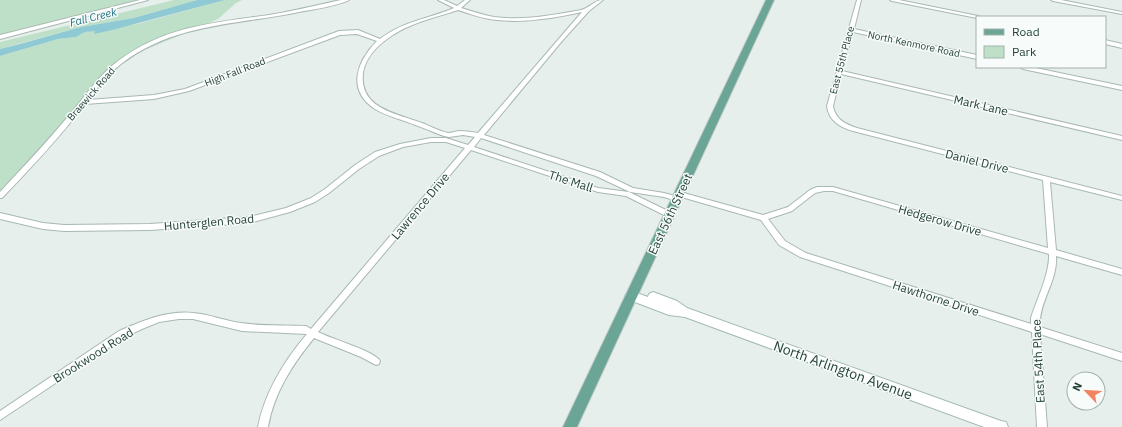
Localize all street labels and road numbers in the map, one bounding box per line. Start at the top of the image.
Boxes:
street label: East 55th Place [827,24,857,95]
street label: North Kenmore Road [867,28,961,60]
street label: High Fall Road [203,54,267,90]
street label: Braewick Road [64,65,118,123]
street label: Mark Lane [952,91,1010,119]
street label: Daniel Drive [944,146,1011,176]
street label: The Mall [547,167,595,195]
street label: Lawrence Drive [388,169,453,242]
street label: East 56th Street [645,171,695,257]
street label: Hedgerow Drive [897,201,984,239]
street label: Hunterglen Road [163,211,255,233]
street label: Hawthorne Drive [891,277,982,319]
street label: East 54th Place [1028,318,1048,403]
street label: Brookwood Road [50,324,136,386]
street label: North Arlington Avenue [771,336,915,404]

